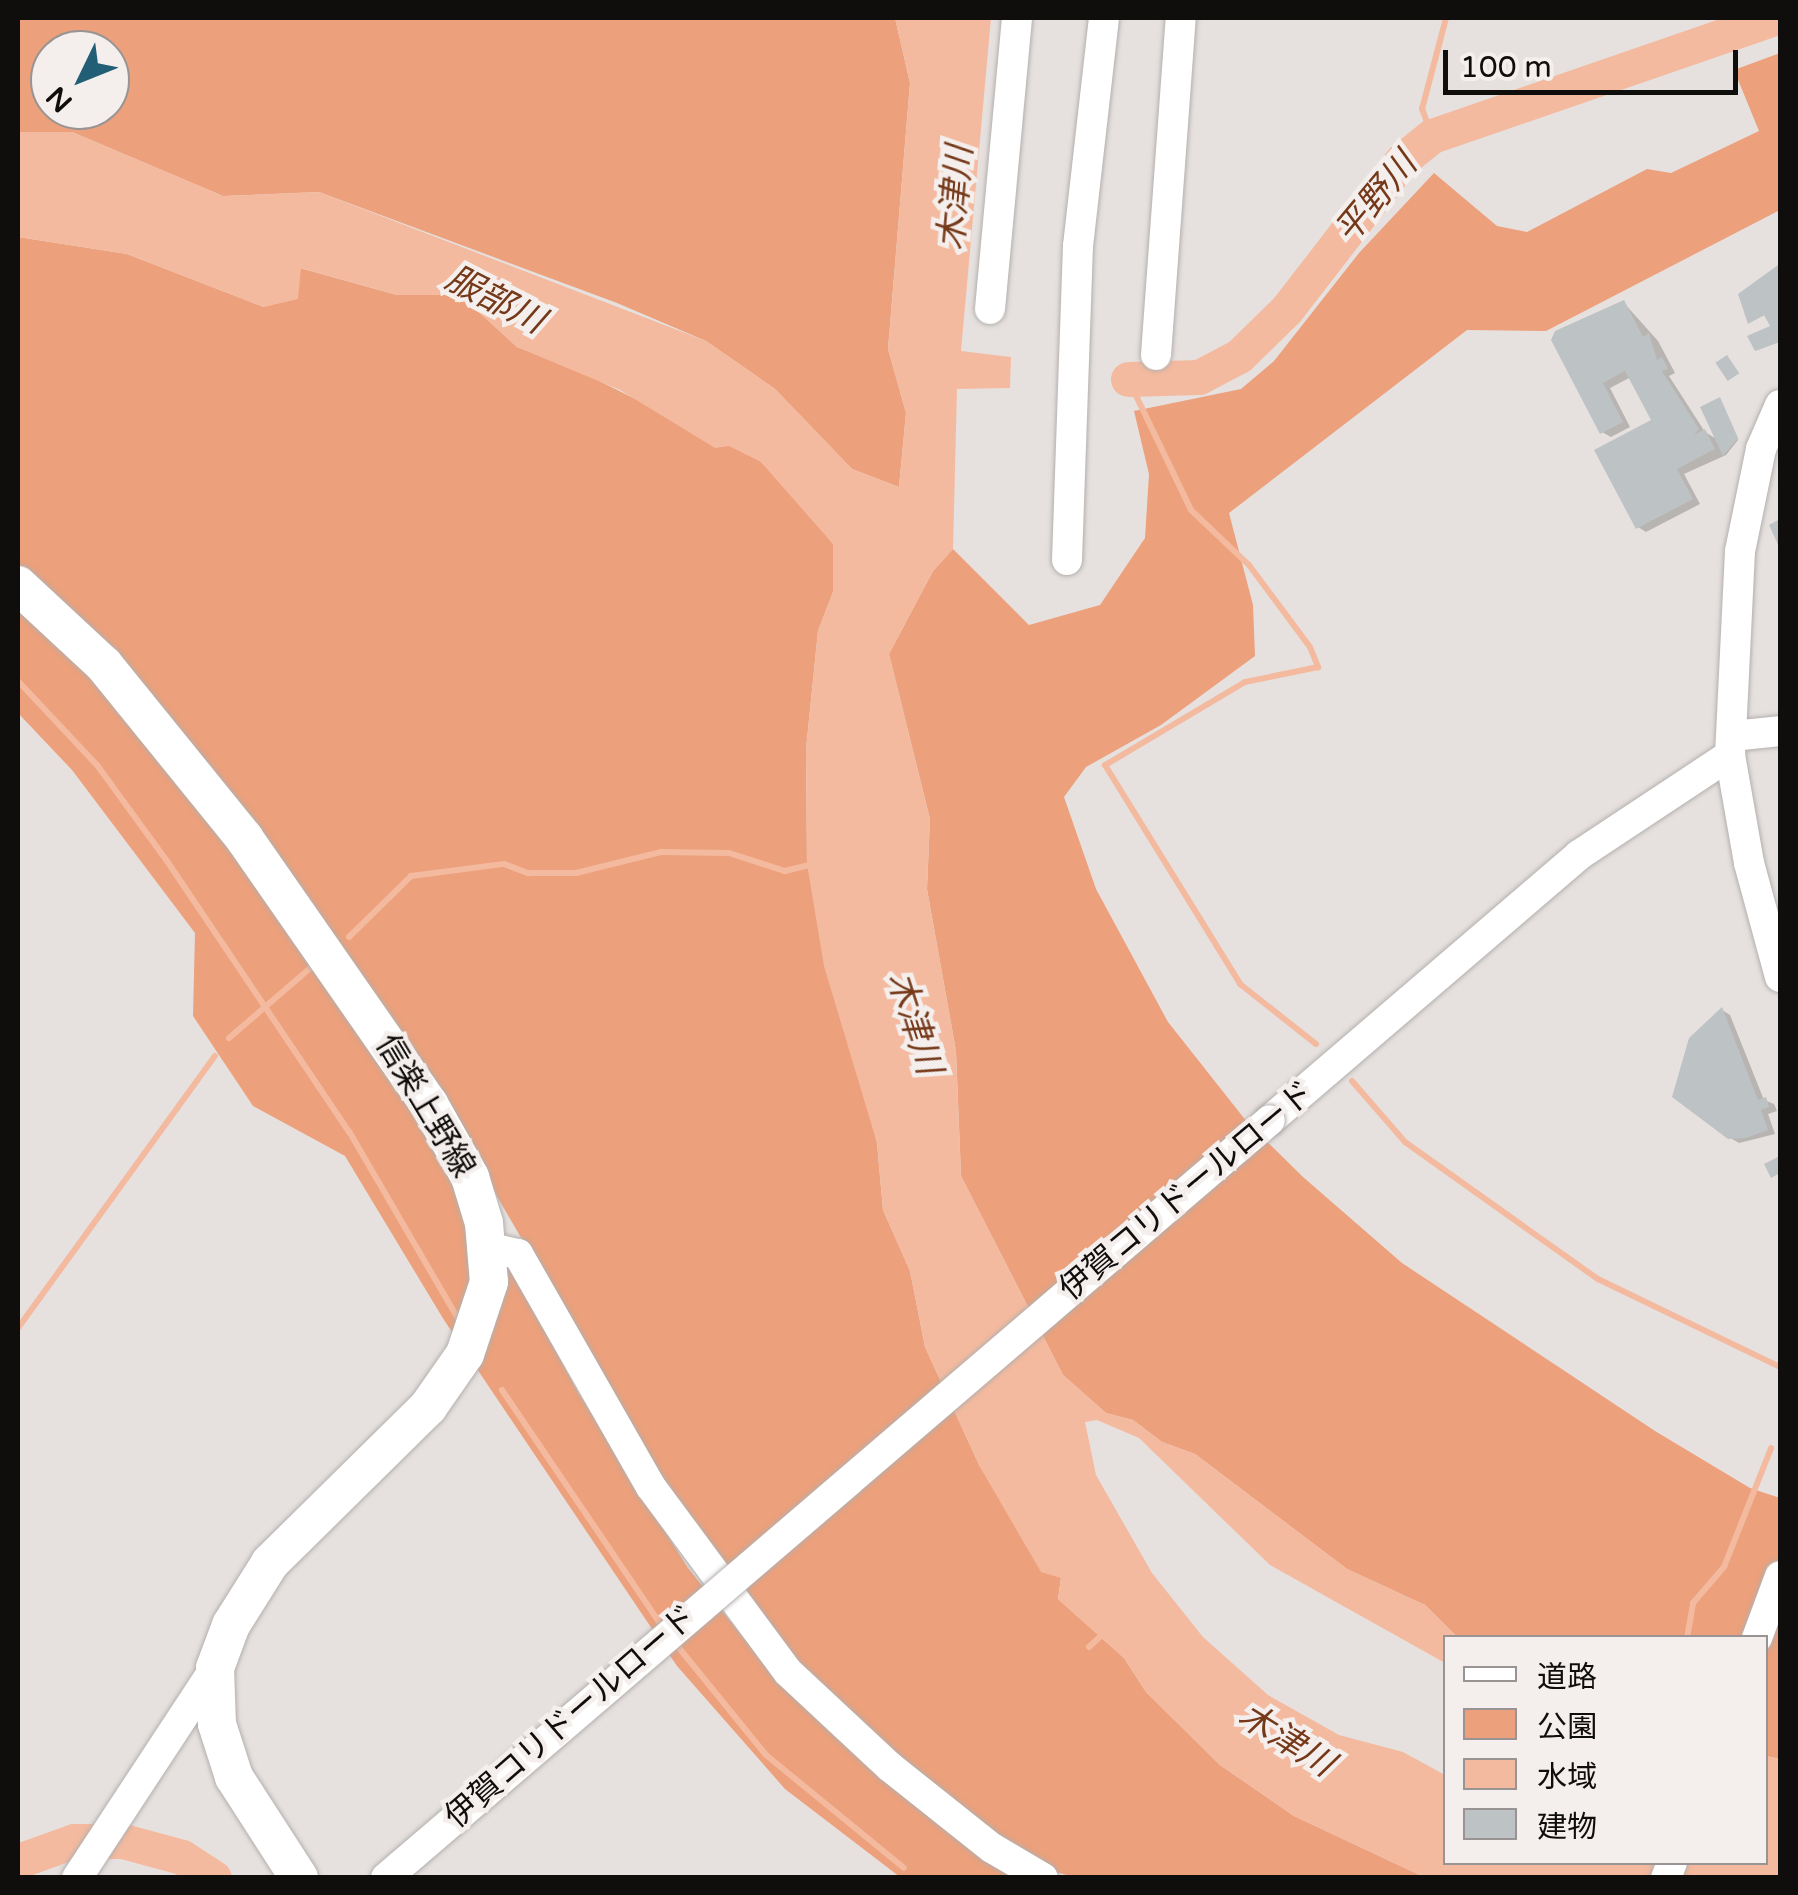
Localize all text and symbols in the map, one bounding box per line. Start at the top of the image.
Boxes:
north arrow [30,30,130,130]
scale bar [1448,30,1743,92]
text: 100 m [1460,49,1552,86]
text: N [39,79,80,119]
water label: 木津川 [931,144,981,252]
water label: 平野川 [1326,144,1426,252]
water label: 服部川 [439,257,551,343]
water label: 木津川 [878,967,950,1079]
street label: 信楽上野線 [367,1028,483,1184]
street label: 伊賀コリドールロード [1052,1073,1322,1309]
street label: 伊賀コリドールロード [438,1598,704,1836]
legend [1443,1635,1768,1865]
text: 道路 [1537,1659,1597,1696]
water label: 木津川 [1230,1694,1342,1786]
text: 公園 [1537,1709,1597,1746]
text: 水域 [1537,1759,1597,1796]
text: 建物 [1537,1809,1597,1846]

